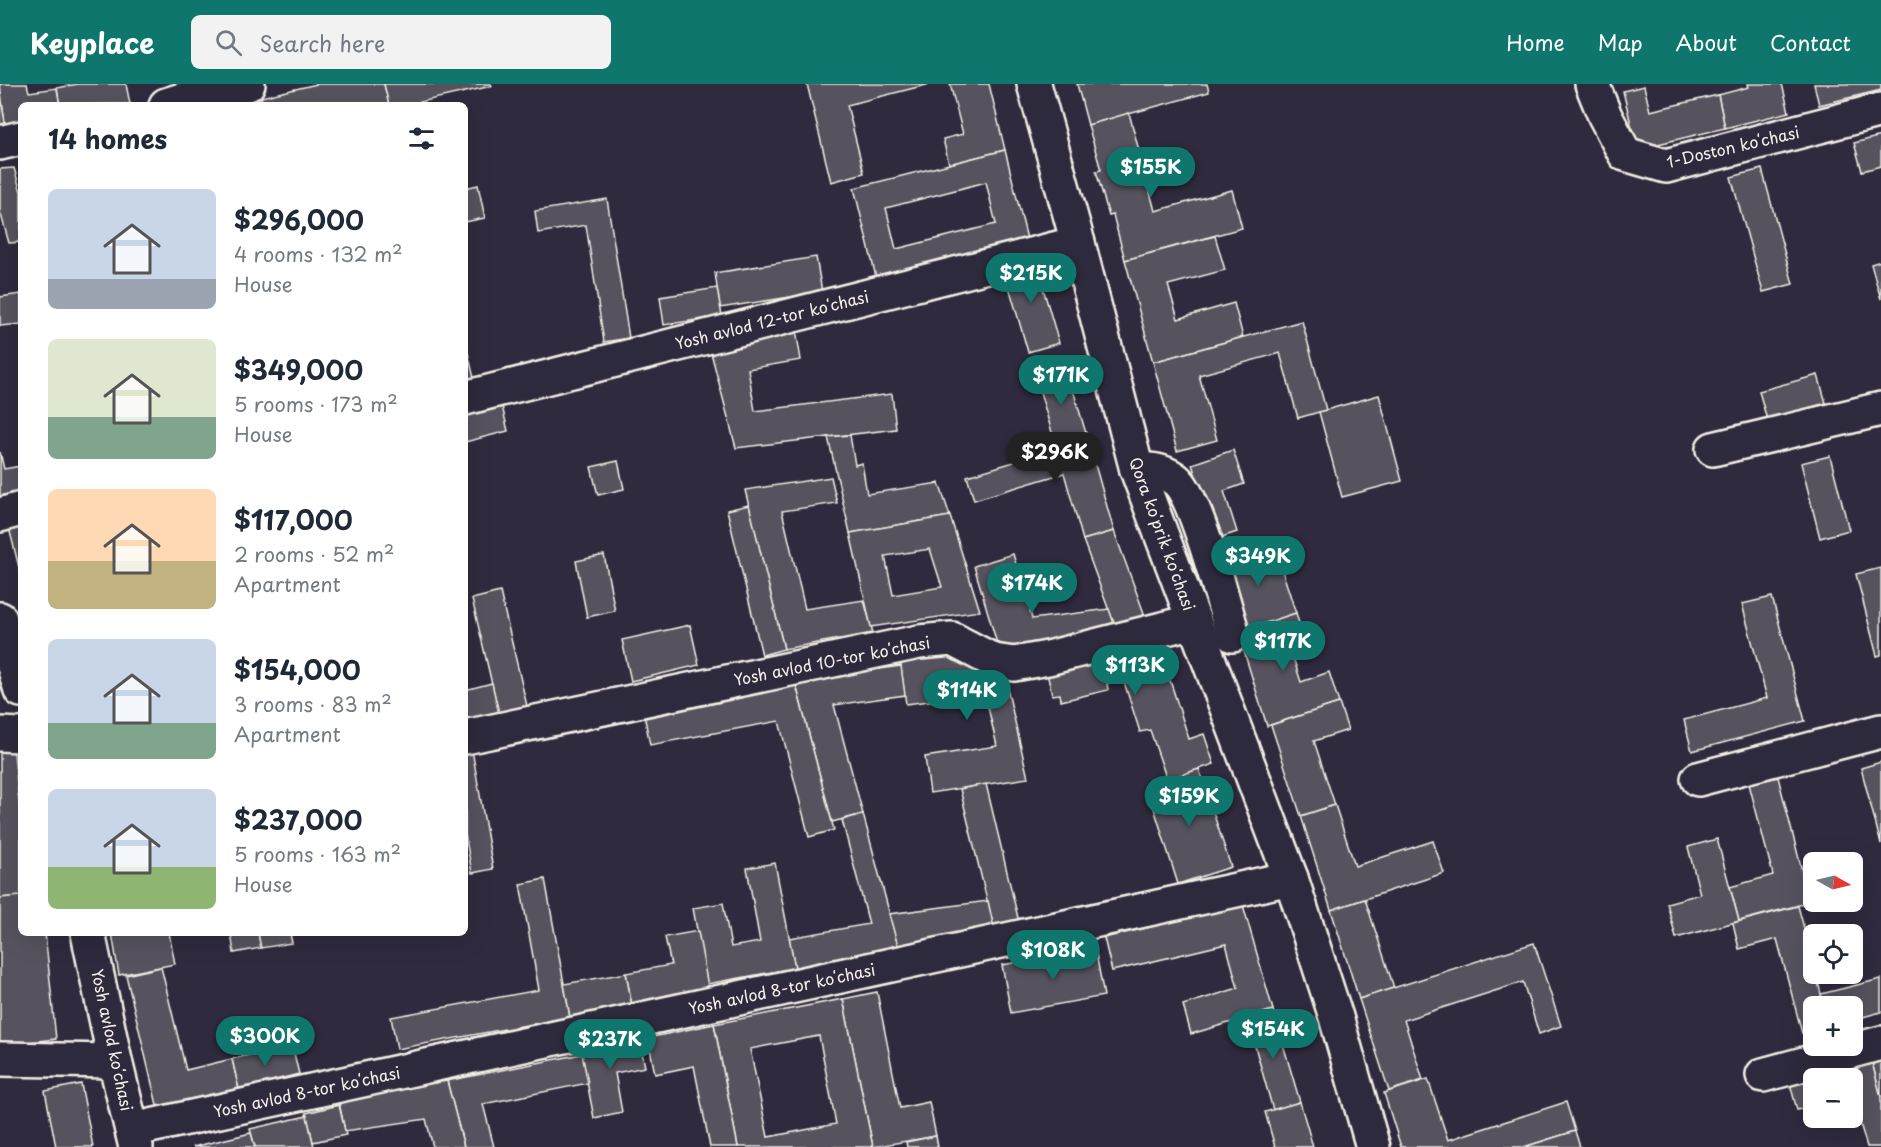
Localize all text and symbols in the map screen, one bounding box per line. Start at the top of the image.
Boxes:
search box [191,15,611,69]
text: Keyplace [30,21,155,64]
icon: search [212,26,245,59]
text: Search here [260,26,385,59]
text: Home [1506,26,1565,58]
text: Map [1598,26,1643,58]
text: About [1676,26,1737,58]
text: Contact [1770,26,1851,58]
text: 14 homes [48,119,167,158]
street label: 1-Doston koʻchasi [1664,119,1802,173]
icon: filters [405,122,438,155]
pin: $155K [1109,147,1193,198]
text: $155K [1120,151,1182,181]
text: $296,000 [234,200,364,239]
icon: home [96,213,168,285]
text: 4 rooms · 132 m² [234,239,403,269]
pin: $215K [989,253,1073,304]
text: $215K [999,257,1063,287]
text: House [234,269,293,299]
street label: Yosh avlod 12-tor koʻchasi [672,283,871,355]
text: $349,000 [234,350,363,389]
pin: $171K [1019,355,1103,406]
text: $171K [1033,359,1089,389]
icon: home [96,363,168,435]
text: 5 rooms · 173 m² [234,389,398,419]
text: House [234,419,293,449]
pin: $296K [1013,432,1097,483]
text: $296K [1021,436,1089,466]
street label: Qora koʻprik koʻchasi [1124,453,1202,614]
text: $117,000 [234,500,353,539]
icon: home [96,513,168,585]
pin: $349K [1216,536,1300,587]
text: 2 rooms · 52 m² [234,539,394,569]
text: $349K [1225,540,1291,570]
pin: $174K [990,563,1074,614]
text: $174K [1001,567,1063,597]
text: Apartment [234,569,341,599]
pin: $117K [1241,621,1325,672]
text: $117K [1254,625,1312,655]
street label: Yosh avlod 10-tor koʻchasi [732,629,932,691]
pin: $113K [1093,645,1177,696]
text: $113K [1105,649,1165,679]
text: $154,000 [234,650,361,689]
icon: home [96,663,168,735]
pin: $114K [925,670,1009,721]
text: $114K [937,674,997,704]
text: 3 rooms · 83 m² [234,689,392,719]
text: Apartment [234,719,341,749]
pin: $159K [1147,776,1231,827]
text: $159K [1159,780,1219,810]
text: $237,000 [234,800,362,839]
icon: home [96,813,168,885]
text: 5 rooms · 163 m² [234,839,401,869]
north arrow [1803,852,1863,912]
map controls [1803,852,1863,1128]
text: House [234,869,293,899]
button: locate [1803,924,1863,984]
pin: $108K [1011,930,1095,981]
text: $108K [1021,934,1085,964]
street label: Yosh avlod 8-tor koʻchasi [686,956,877,1020]
street label: Yosh avlod koʻchasi [86,966,140,1113]
button: + [1803,996,1863,1056]
pin: $154K [1231,1009,1315,1060]
text: $154K [1241,1013,1305,1043]
pin: $300K [223,1016,307,1067]
pin: $237K [568,1019,652,1070]
text: $300K [230,1020,300,1050]
text: $237K [578,1023,642,1053]
street label: Yosh avlod 8-tor koʻchasi [211,1059,402,1123]
button: − [1803,1068,1863,1128]

